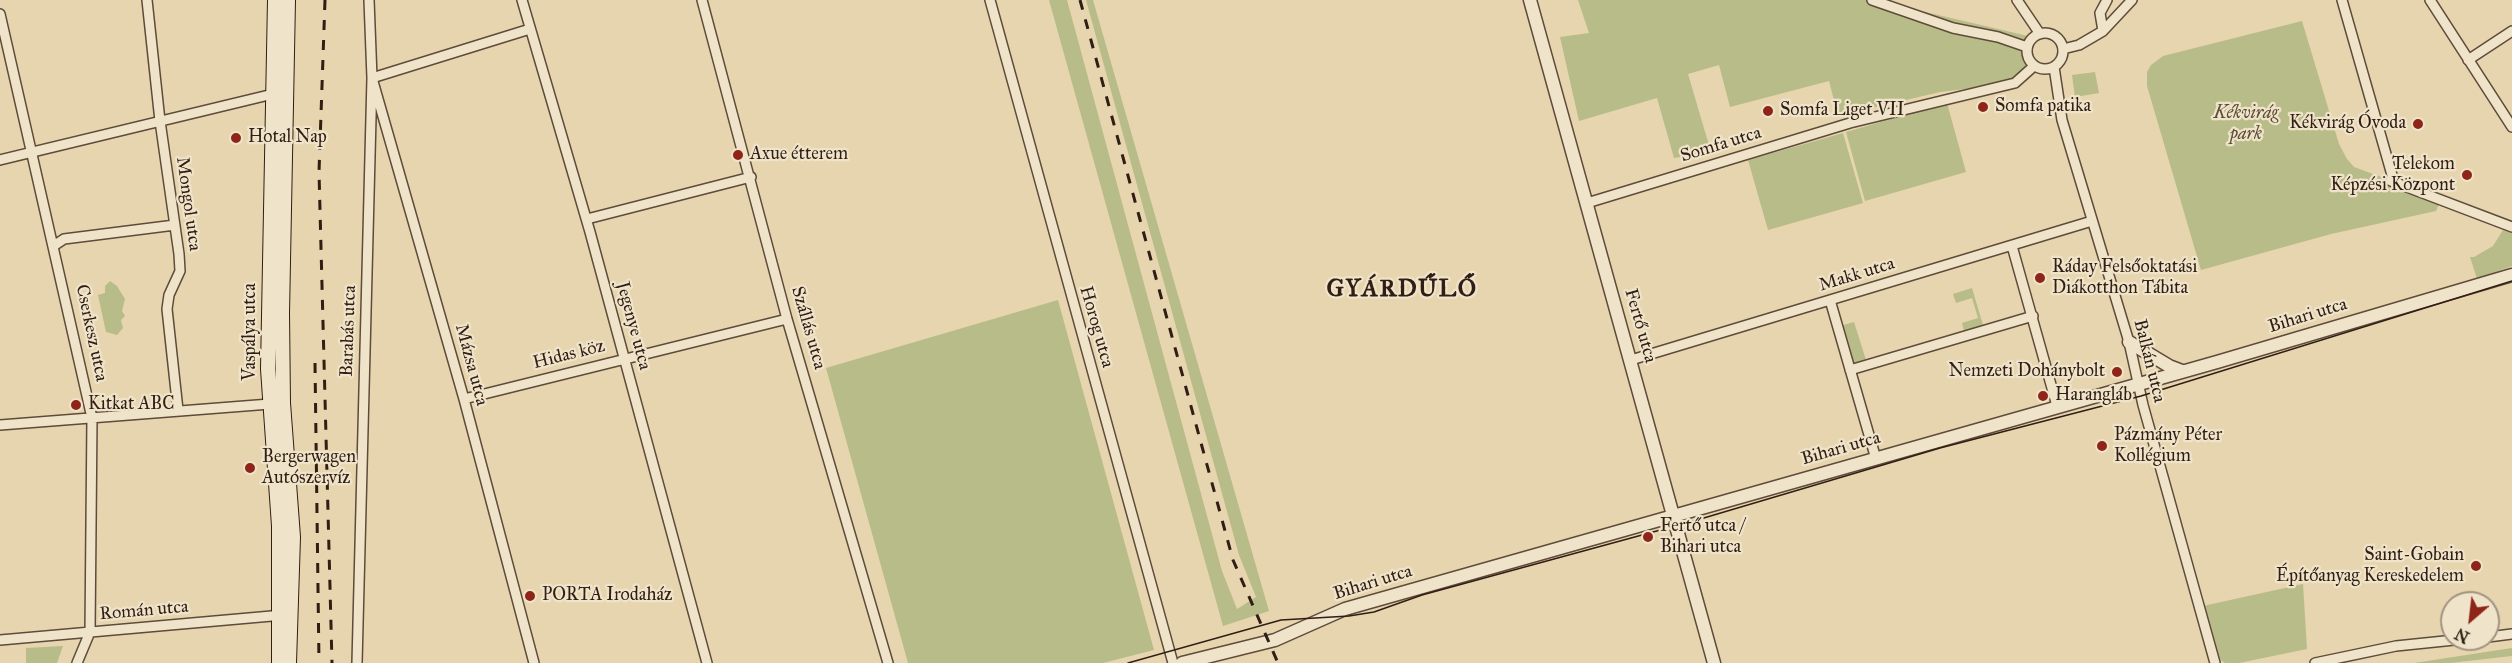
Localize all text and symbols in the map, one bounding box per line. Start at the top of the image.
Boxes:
place label: Somfa patika [1995,96,2091,118]
place label: Somfa Liget VII [1780,100,1905,122]
marker: Somfa patika [1976,100,1990,114]
park label: Kékvirág park [2214,103,2278,146]
marker: Somfa Liget VII [1761,104,1775,118]
place label: Kékvirág Óvoda [2289,113,2406,135]
marker: Kékvirág Óvoda [2411,117,2425,131]
street label: Somfa utca [1678,122,1764,168]
place label: Hotal Nap [248,127,327,149]
marker: Hotal Nap [229,131,243,145]
place label: Axue étterem [750,144,848,166]
marker: Axue étterem [731,148,745,162]
place label: Telekom Képzési Központ [2330,154,2455,196]
street label: Mongol utca [171,156,205,252]
marker: Telekom Képzési Központ [2460,168,2474,182]
street label: Makk utca [1817,253,1897,297]
place label: Ráday Felsőoktatási Diákotthon Tábita [2052,257,2197,300]
marker: Ráday Felsőoktatási Diákotthon Tábita [2033,271,2047,285]
district label: GYÁRDŰLŐ [1326,276,1478,304]
street label: Jegenye utca [611,279,655,373]
street label: Cserkesz utca [70,283,112,383]
street label: Vaspálya utca [240,283,262,381]
street label: Szállás utca [786,284,830,372]
street label: Horog utca [1074,284,1118,370]
street label: Barabás utca [337,285,361,377]
street label: Fertő utca [1619,286,1661,366]
street label: Bihari utca [2266,294,2350,338]
street label: Balkán utca [2128,317,2170,405]
street label: Mázsa utca [450,322,492,408]
street label: Hidas köz [531,336,607,374]
place label: Nemzeti Dohánybolt [1949,361,2105,383]
marker: Nemzeti Dohánybolt [2110,365,2124,379]
place label: Harangláb [2055,385,2132,407]
marker: Harangláb [2036,389,2050,403]
place label: Kitkat ABC [88,394,175,416]
marker: Kitkat ABC [69,398,83,412]
place label: Pázmány Péter Kollégium [2114,425,2222,468]
street label: Bihari utca [1799,427,1883,471]
marker: Pázmány Péter Kollégium [2095,439,2109,453]
place label: Bergerwagen Autószervíz [262,447,356,490]
marker: Bergerwagen Autószervíz [243,461,257,475]
place label: Fertő utca / Bihari utca [1660,516,1745,558]
marker: Fertő utca / Bihari utca [1641,530,1655,544]
place label: Saint-Gobain Építőanyag Kereskedelem [2276,545,2464,588]
marker: Saint-Gobain Építőanyag Kereskedelem [2469,559,2483,573]
street label: Bihari utca [1331,561,1415,605]
place label: PORTA Irodaház [542,585,672,607]
marker: PORTA Irodaház [523,589,537,603]
north arrow [2440,591,2500,651]
street label: Román utca [99,596,189,626]
text: N [2452,624,2473,647]

